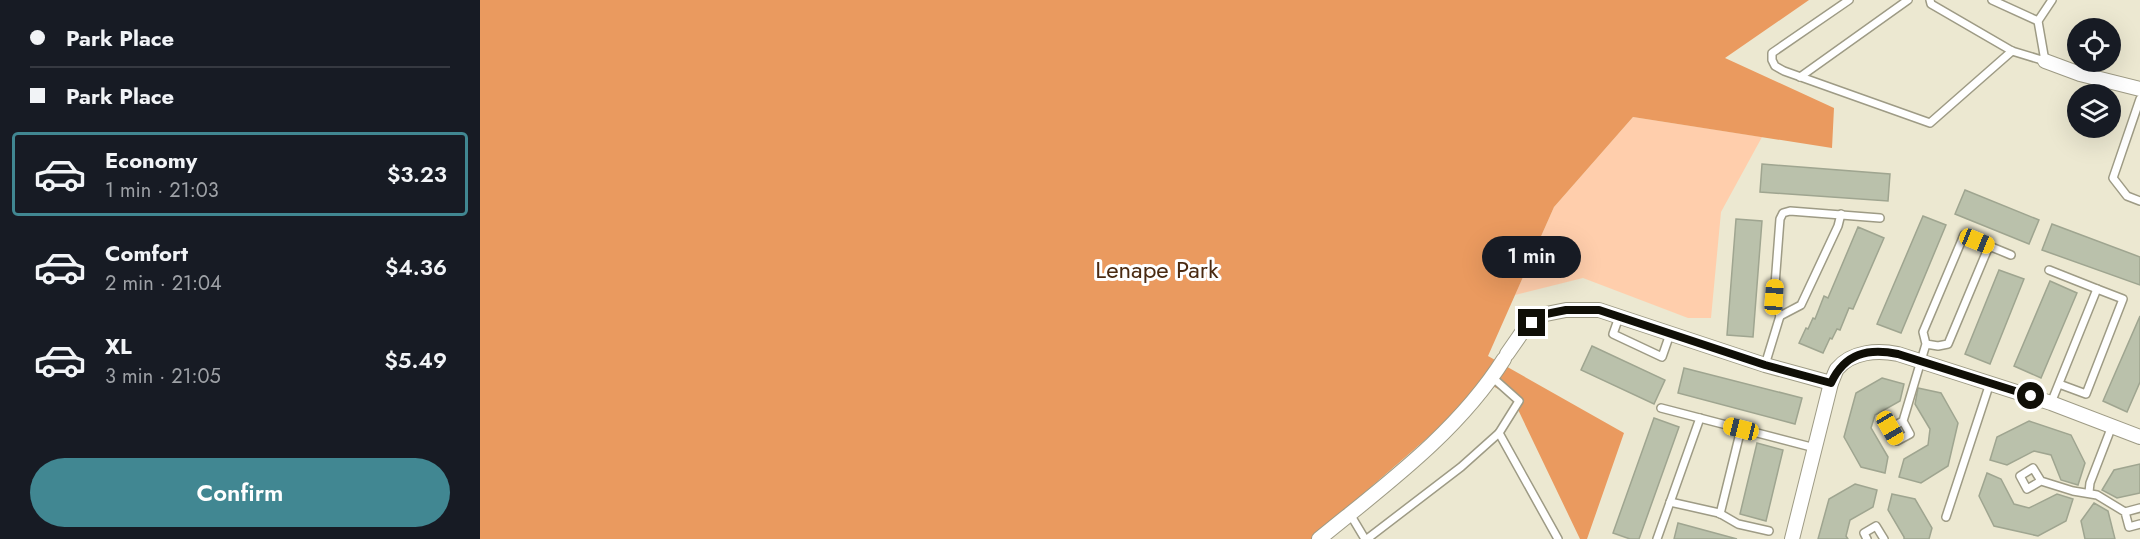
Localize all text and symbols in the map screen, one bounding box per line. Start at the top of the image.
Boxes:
map controls [2067,18,2121,138]
button: locate [2067,18,2121,72]
text: Park Place [66,22,174,54]
text: Park Place [66,80,174,112]
button: layers [2067,84,2121,138]
text: Economy [105,144,197,176]
icon: car [33,147,87,201]
text: $3.23 [387,158,447,190]
text: 1 min · 21:03 [105,176,219,205]
car [1957,226,1997,256]
callout: 1 min [1482,236,1582,278]
text: Comfort [105,237,188,269]
icon: car [33,240,87,294]
text: 1 min [1507,242,1556,271]
text: $4.36 [385,251,447,283]
park label: Lenape Park [1095,252,1219,287]
text: 2 min · 21:04 [105,269,222,298]
car [1764,278,1784,316]
route end [1518,309,1545,336]
text: XL [105,330,132,362]
icon: car [33,333,87,387]
text: $5.49 [384,344,447,376]
text: 3 min · 21:05 [105,362,221,391]
route start [2017,382,2044,409]
car [1873,408,1907,448]
car [1721,416,1761,442]
button: Confirm [30,458,450,527]

